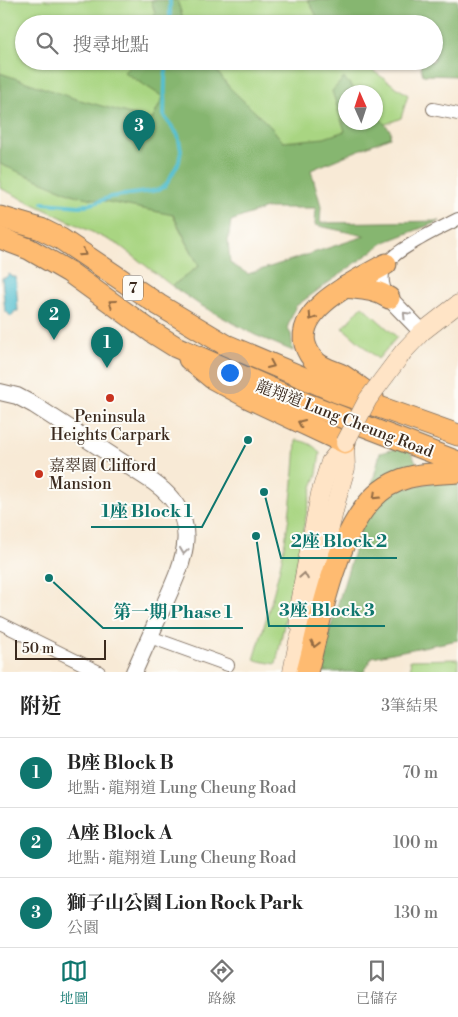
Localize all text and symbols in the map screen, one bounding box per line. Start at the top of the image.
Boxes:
search box [15,15,443,70]
icon: search [33,29,61,57]
text: 搜尋地點 [73,33,149,57]
north arrow [338,85,383,130]
pin: 3 [123,110,155,151]
one-way arrow [78,247,87,256]
road number: 7 [123,276,143,300]
pin: 2 [38,299,70,340]
one-way arrow [109,300,118,309]
one-way arrow [309,312,318,321]
one-way arrow [402,312,411,321]
pin: 1 [91,327,123,368]
one-way arrow [266,358,275,369]
your location [217,360,243,386]
street label: 龍翔道 Lung Cheung Road [253,376,436,462]
marker: Peninsula Heights Carpark [104,392,116,404]
place label: Peninsula Heights Carpark [51,407,171,445]
one-way arrow [297,418,306,429]
place label: 嘉翠園 Clifford Mansion [49,456,156,494]
marker: 嘉翠園 Clifford Mansion [33,468,45,480]
one-way arrow [373,490,382,499]
callout: 1座 Block 1 [91,494,202,527]
text: 1座 Block 1 [101,500,193,523]
callout: 2座 Block 2 [281,525,397,558]
text: 2座 Block 2 [291,530,387,553]
one-way arrow [180,546,190,555]
one-way arrow [298,571,308,580]
callout: 3座 Block 3 [269,593,385,626]
callout: 第一期 Phase 1 [103,595,243,628]
text: 3座 Block 3 [279,599,375,622]
text: 第一期 Phase 1 [113,601,233,624]
scale bar [15,637,106,660]
one-way arrow [310,639,321,648]
text: 50 m [22,640,54,658]
text: 附近 [20,694,62,720]
text: 3筆結果 [381,696,438,716]
text: B座 Block B [67,751,174,775]
text: 1 [32,763,40,783]
text: 70 m [402,763,438,783]
text: 地點 · 龍翔道 Lung Cheung Road [67,778,296,798]
text: A座 Block A [67,821,172,845]
text: 2 [31,833,41,853]
text: 100 m [393,833,438,853]
text: 地點 · 龍翔道 Lung Cheung Road [67,848,296,868]
text: 獅子山公園 Lion Rock Park [67,891,303,915]
text: 3 [31,903,41,923]
text: 130 m [394,903,438,923]
text: 公園 [67,918,99,938]
tab: 地圖 [60,957,88,1008]
tab: 路線 [208,957,236,1008]
tab: 已儲存 [356,957,398,1008]

